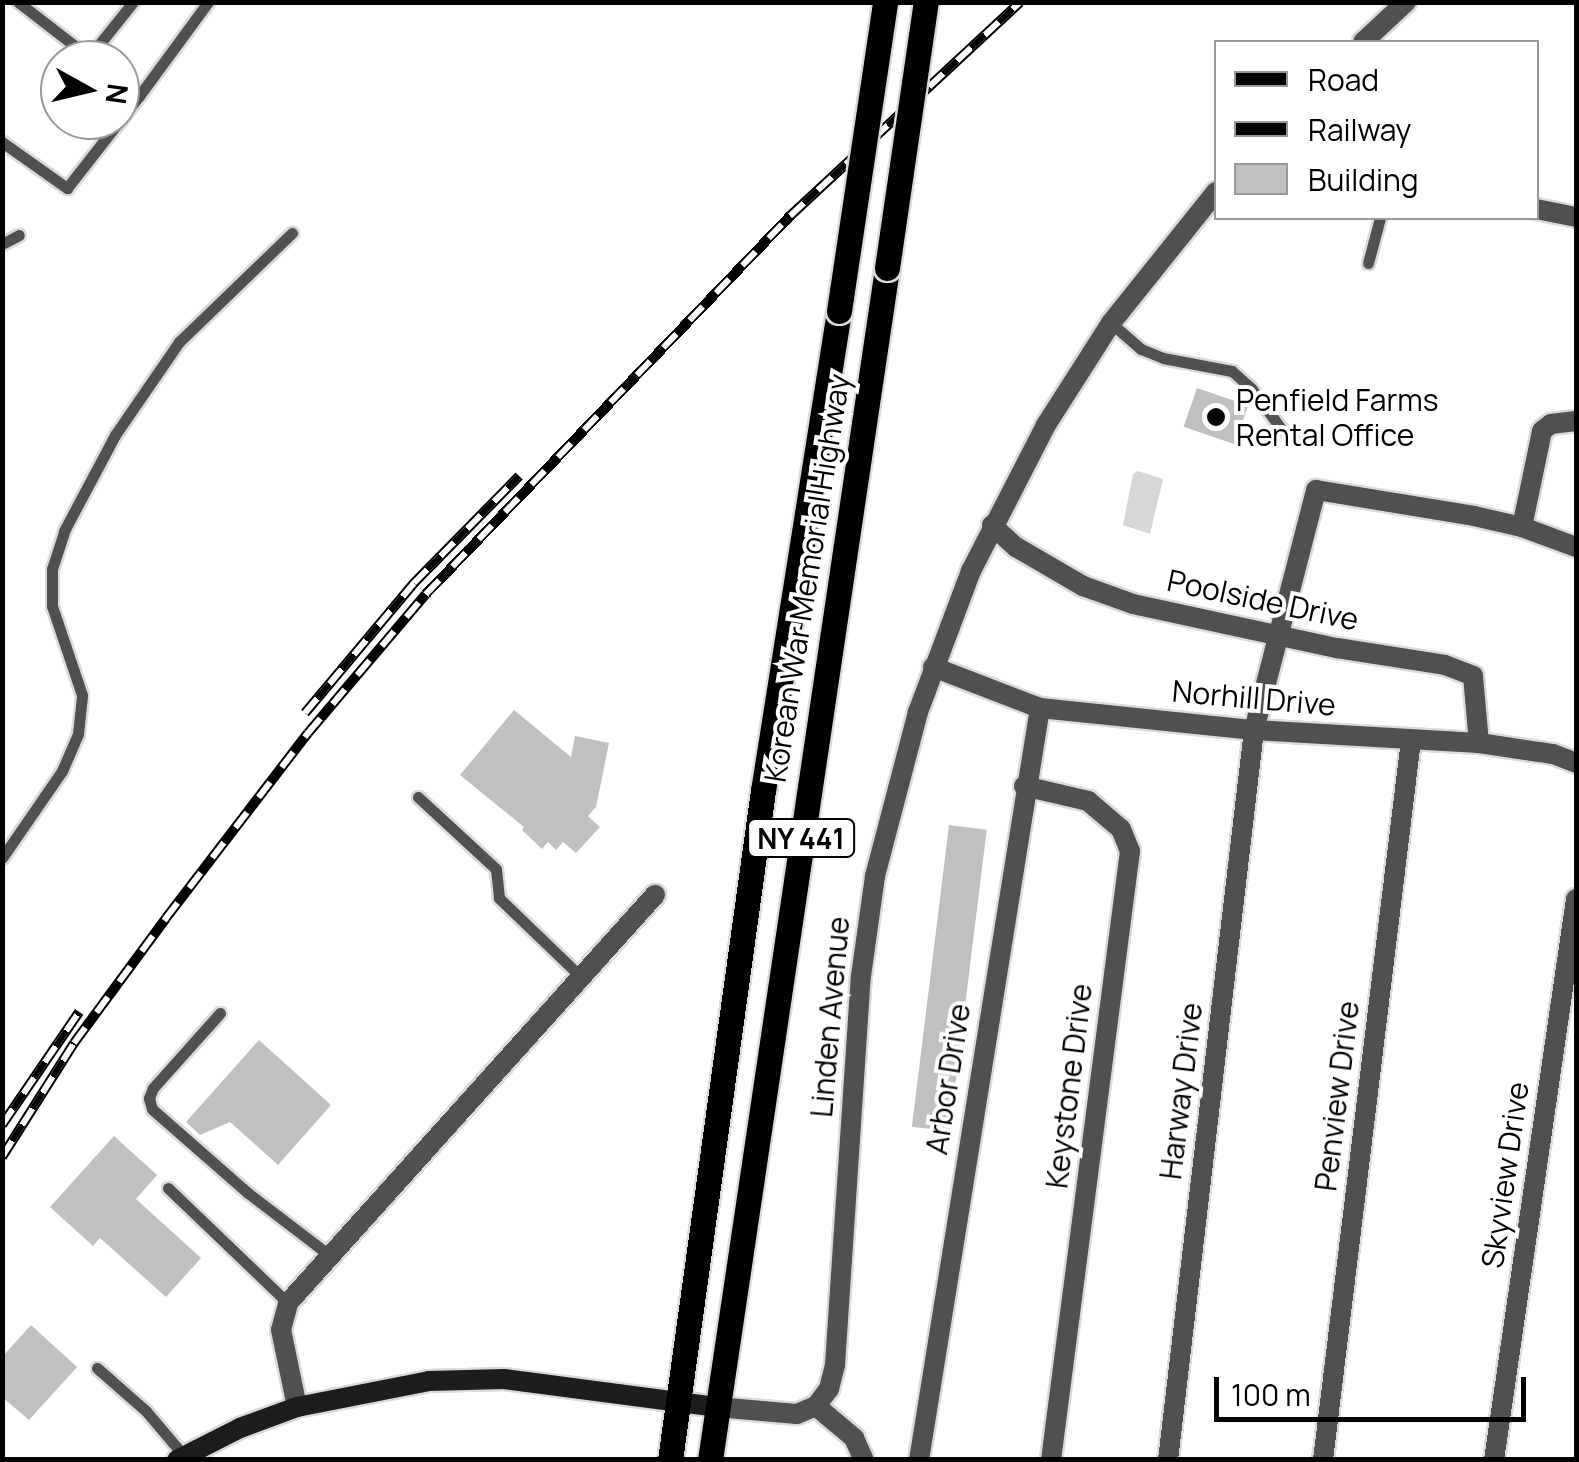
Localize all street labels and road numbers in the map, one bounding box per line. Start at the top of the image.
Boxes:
street label: Korean War Memorial Highway [757,371,857,785]
street label: Poolside Drive [1164,562,1362,638]
street label: Norhill Drive [1171,673,1337,723]
road number: NY 441 [746,815,856,861]
street label: Linden Avenue [803,915,857,1119]
street label: Keystone Drive [1039,982,1099,1190]
street label: Penview Drive [1307,999,1367,1193]
street label: Arbor Drive [918,1001,978,1157]
street label: Harway Drive [1152,1001,1210,1181]
street label: Skyview Drive [1474,1080,1536,1270]

